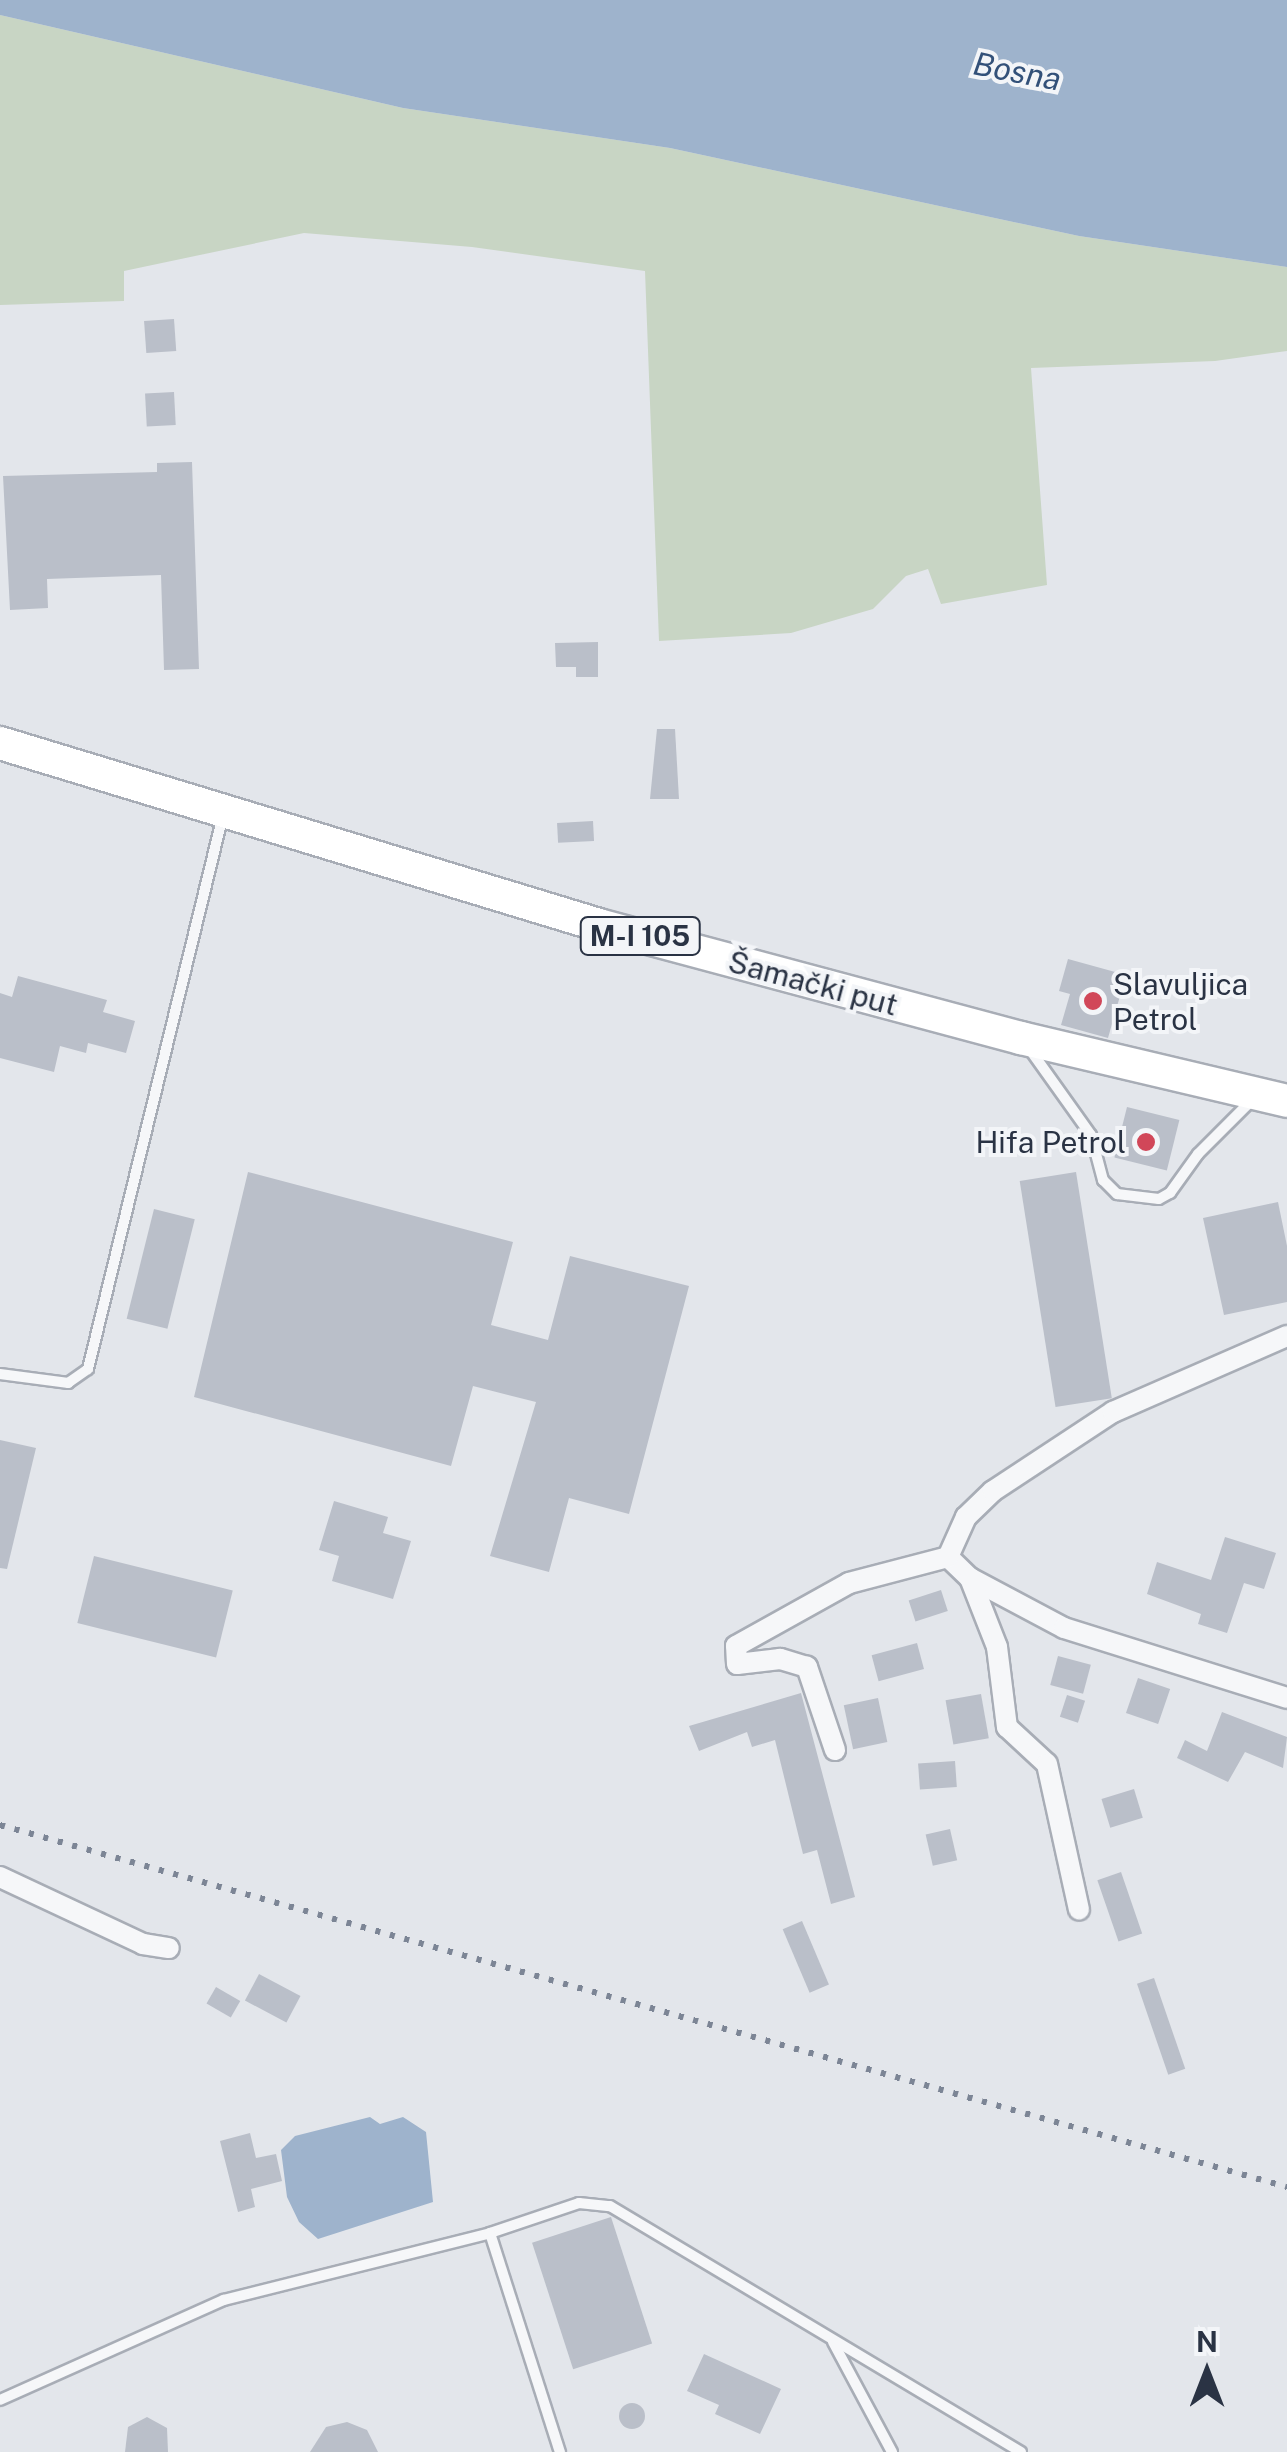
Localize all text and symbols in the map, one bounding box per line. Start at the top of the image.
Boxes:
water label: Bosna [970,45,1064,99]
road number: M-I 105 [578,913,702,959]
street label: Šamački put [724,943,902,1023]
place label: Slavuljica Petrol [1113,966,1248,1036]
marker: Slavuljica Petrol [1082,990,1104,1012]
place label: Hifa Petrol [975,1124,1126,1160]
marker: Hifa Petrol [1135,1131,1157,1153]
north arrow [1157,2322,1257,2422]
text: N [1196,2325,1218,2358]

